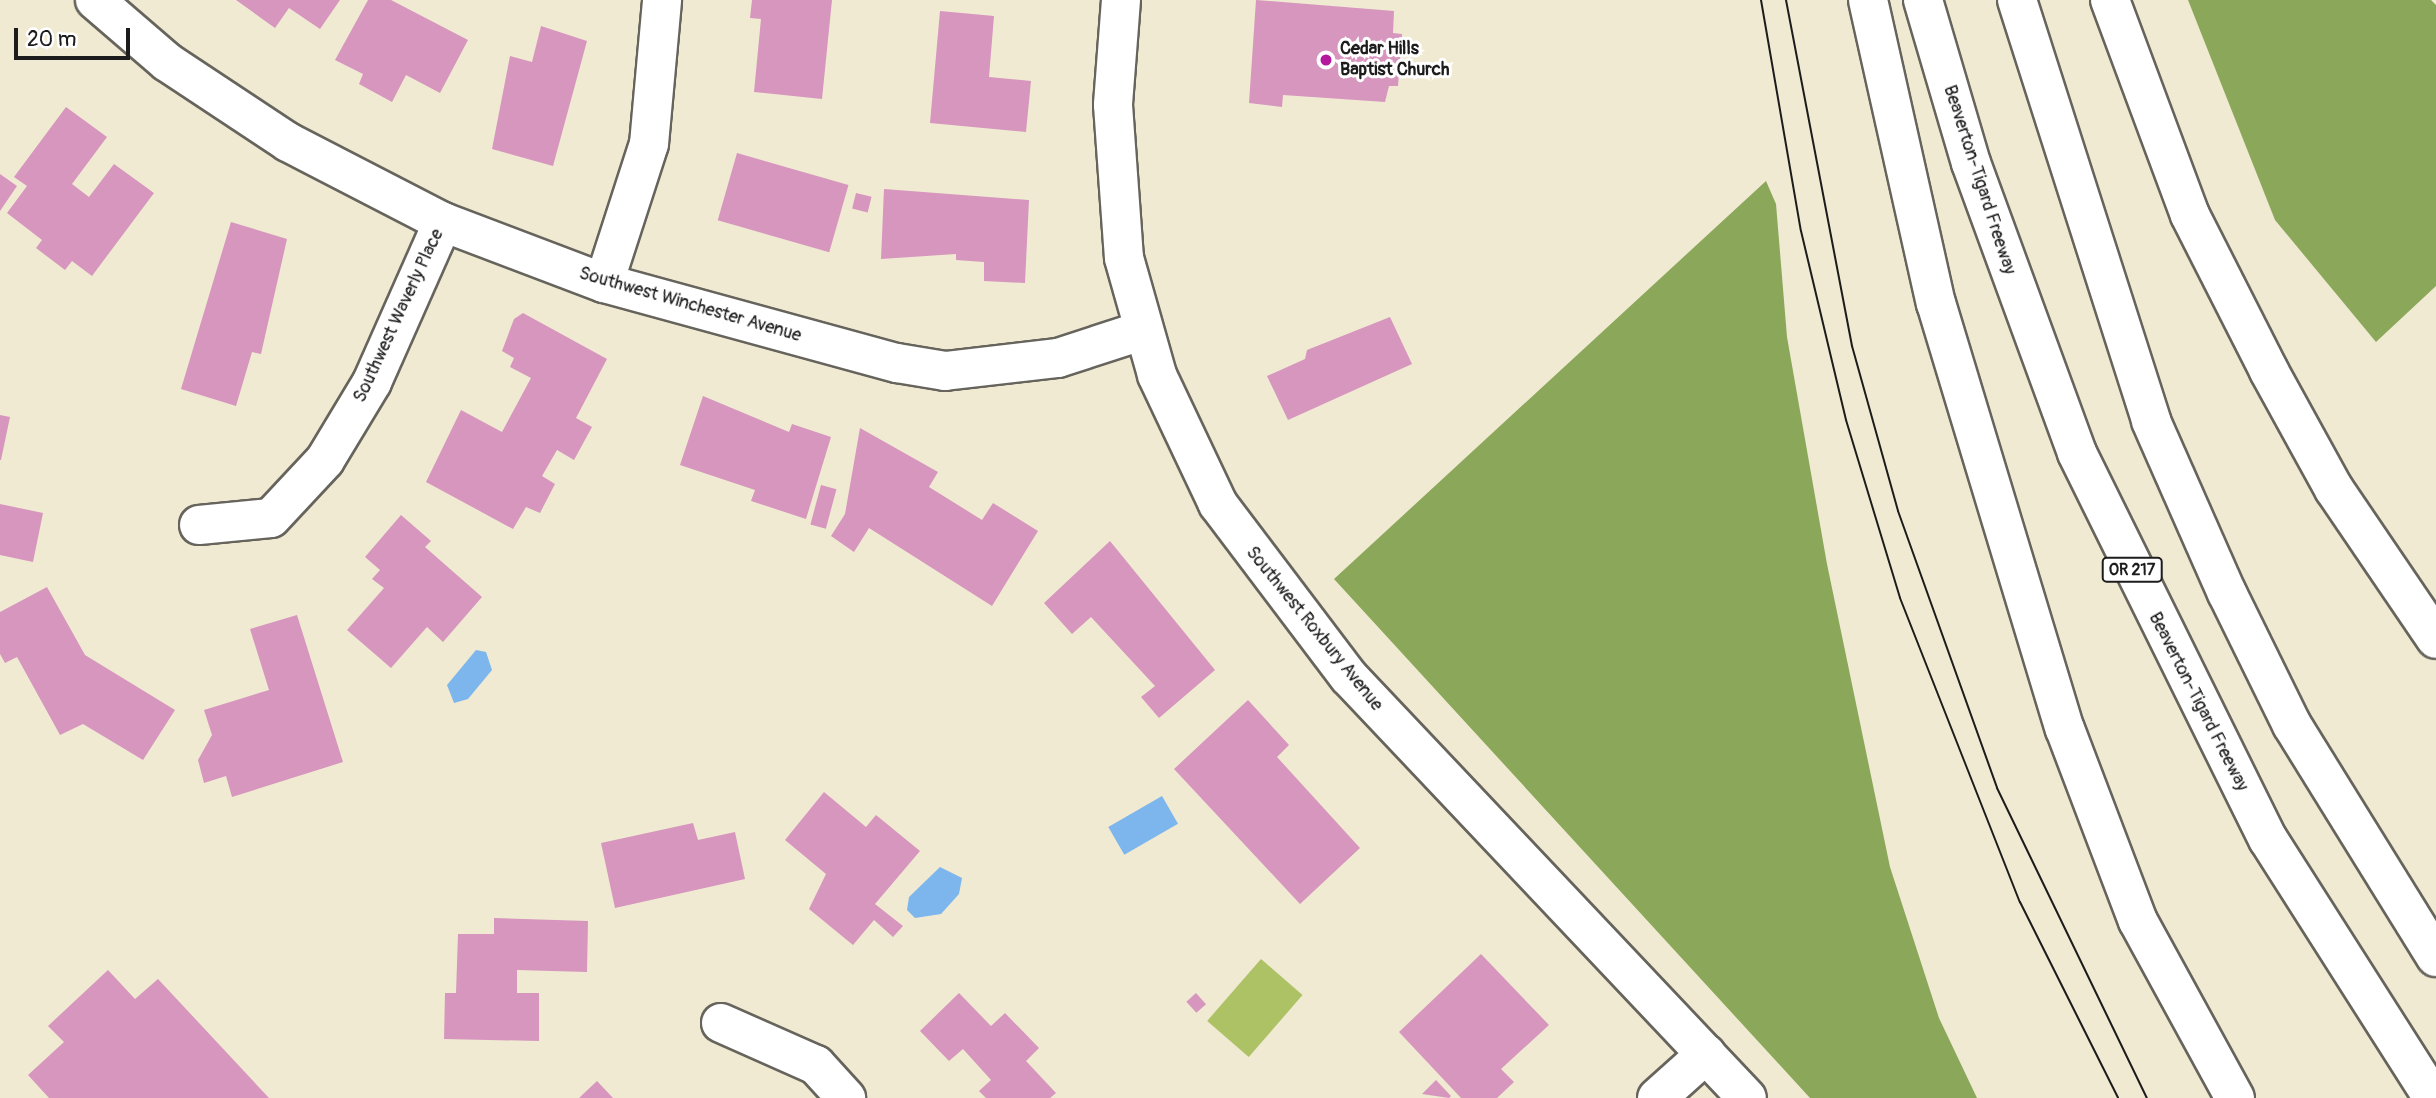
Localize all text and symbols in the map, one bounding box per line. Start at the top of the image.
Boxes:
scale bar [18,14,133,58]
text: 20 m [27,26,76,53]
place label: Cedar Hills Baptist Church [1340,39,1449,82]
marker: Cedar Hills Baptist Church [1318,52,1334,68]
street label: Beaverton-Tigard Freeway [1938,83,2020,277]
street label: Southwest Waverly Place [349,226,449,406]
street label: Southwest Winchester Avenue [576,263,804,347]
street label: Southwest Roxbury Avenue [1241,542,1387,716]
road number: OR 217 [2100,558,2164,582]
street label: Beaverton-Tigard Freeway [2144,609,2252,795]

